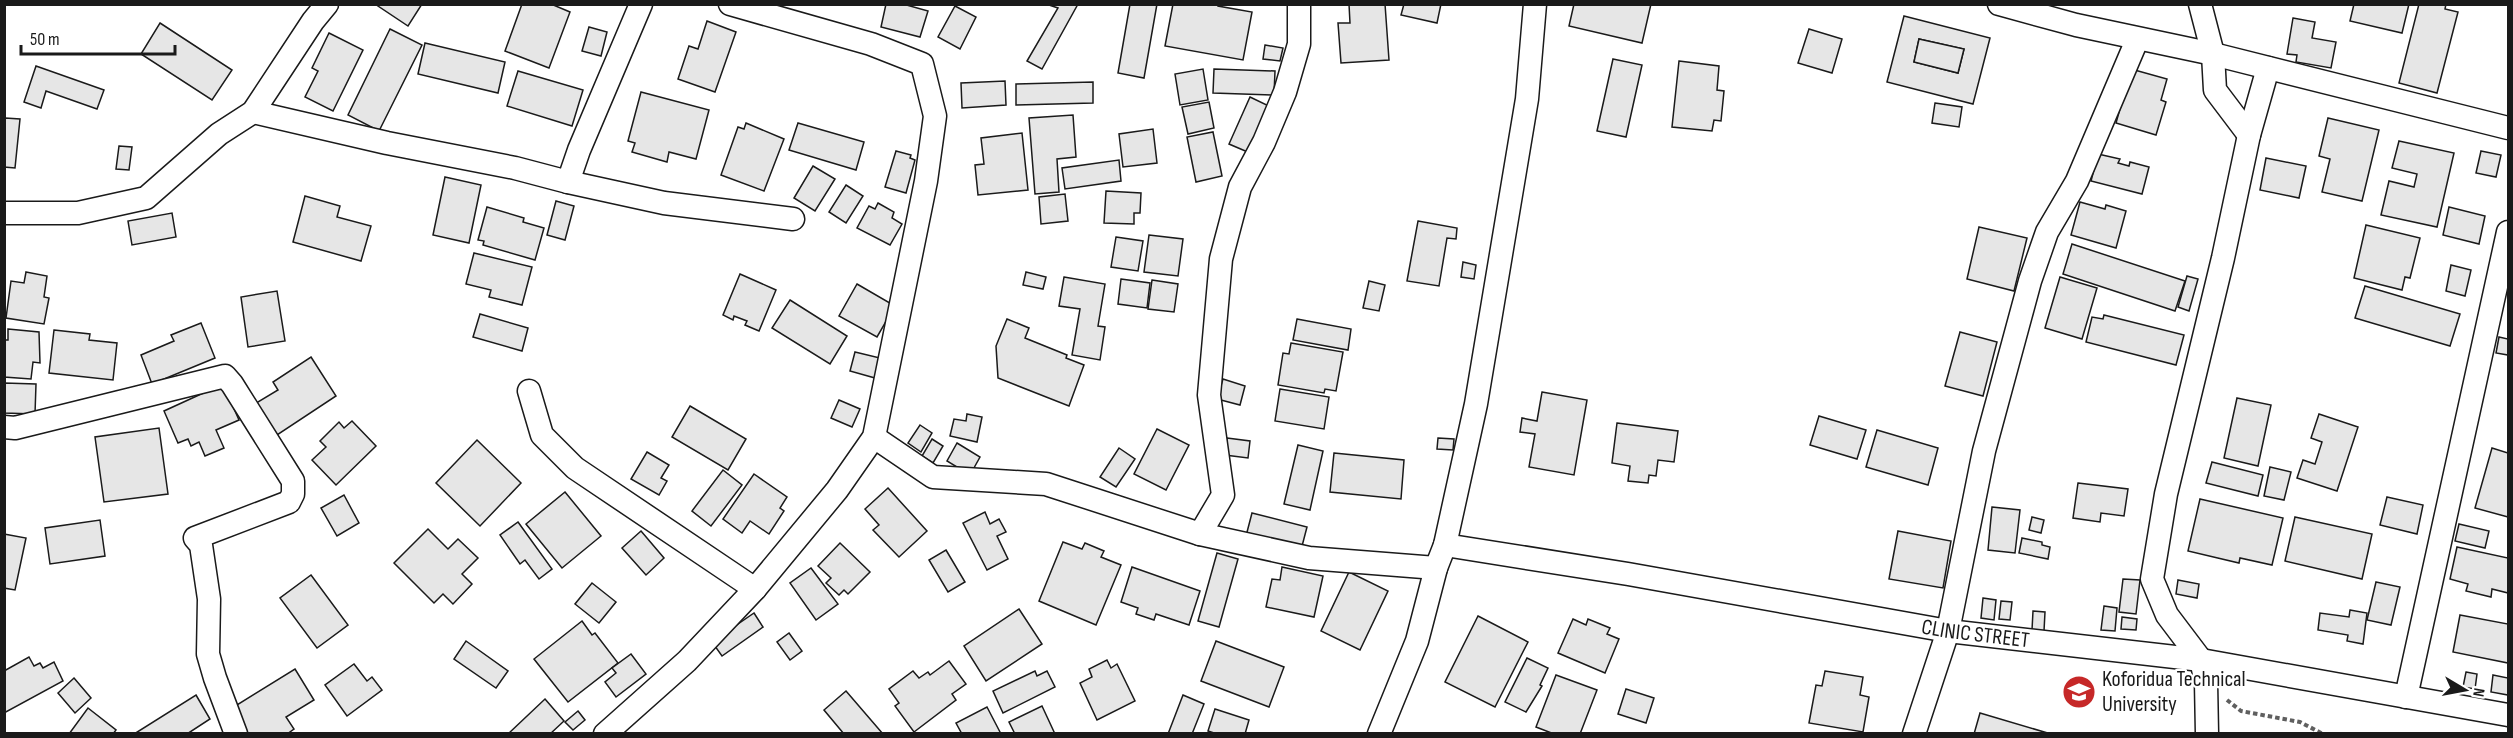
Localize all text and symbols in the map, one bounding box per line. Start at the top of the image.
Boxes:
scale bar [21,18,176,56]
text: 50 m [30,29,60,50]
street label: CLINIC STREET [1919,613,2031,654]
north arrow [2435,660,2495,720]
place label: Koforidua Technical University [2102,666,2246,718]
school or university icon: Koforidua Technical University [2061,674,2097,710]
text: N [2468,686,2488,698]

